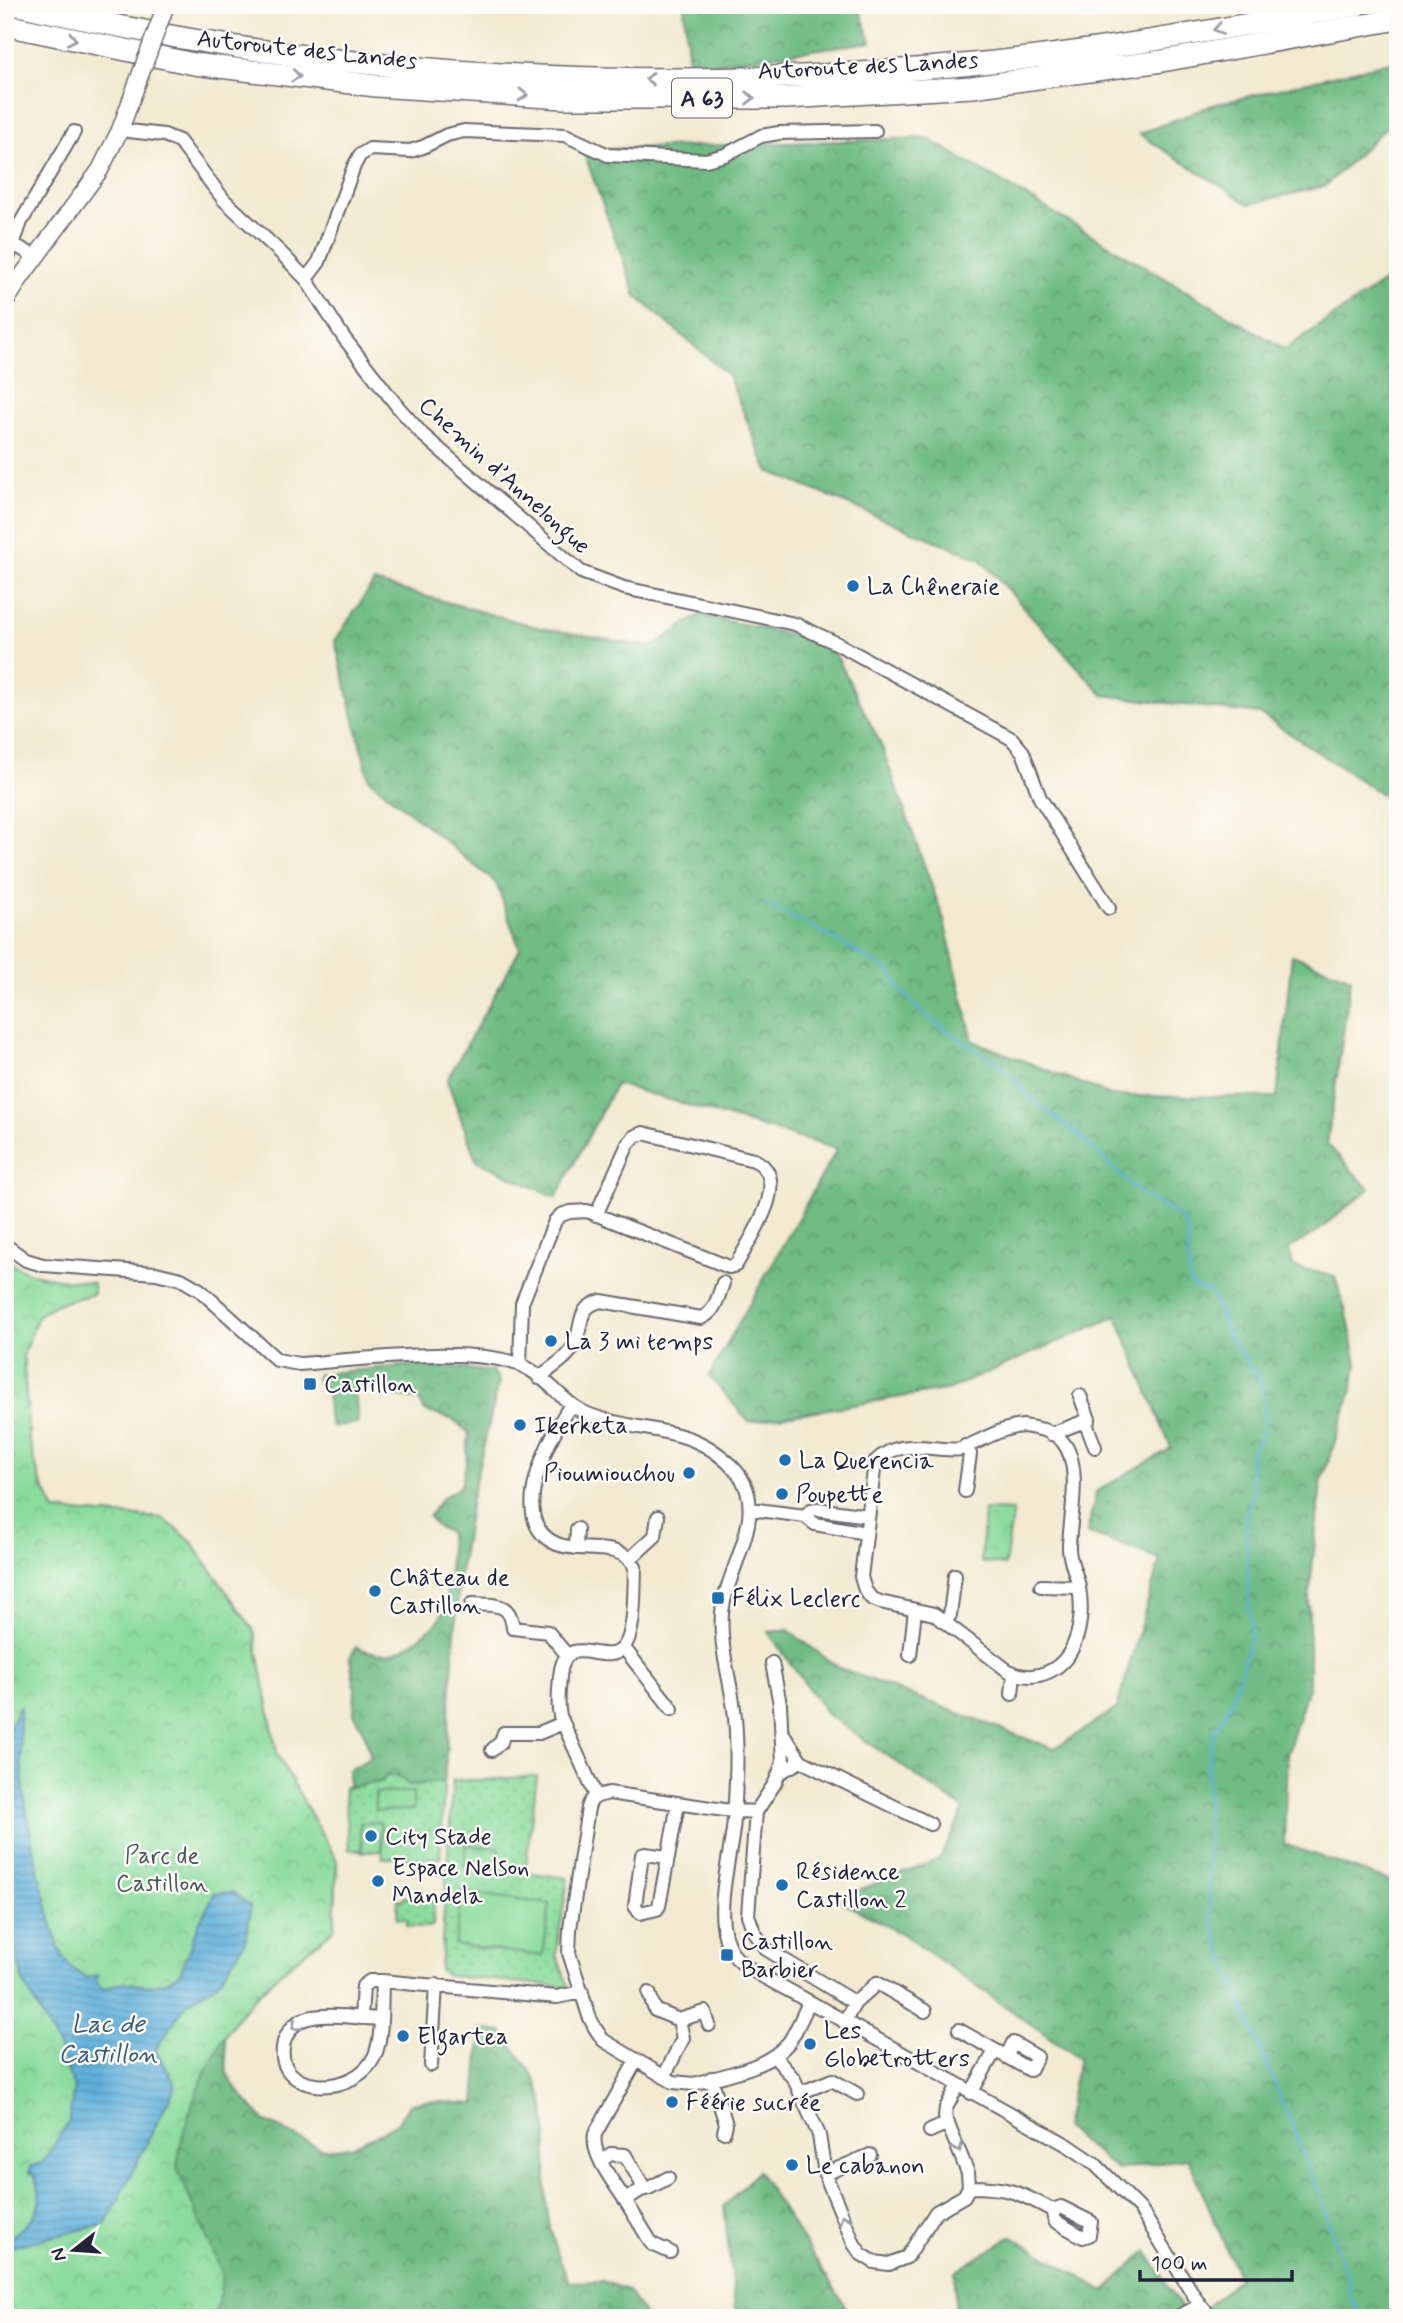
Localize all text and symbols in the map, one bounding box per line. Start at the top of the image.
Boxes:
one-way arrow [1212,21,1223,36]
street label: Autoroute des Landes [195,24,419,78]
one-way arrow [66,31,78,46]
street label: Autoroute des Landes [757,45,980,88]
one-way arrow [290,69,302,84]
one-way arrow [644,71,655,87]
road number: A 63 [672,78,732,118]
one-way arrow [518,87,529,102]
one-way arrow [746,90,756,106]
street label: Chemin d’Annelongue [410,391,596,564]
place label: La Chêneraie [867,572,1000,603]
marker: La Chêneraie [845,578,861,594]
place label: La 3 mi temps [565,1327,713,1358]
marker: La 3 mi temps [543,1333,559,1349]
place label: Castillon [324,1370,416,1401]
marker: Castillon [302,1376,318,1392]
place label: Ikerketa [534,1411,628,1442]
marker: Ikerketa [512,1417,528,1433]
place label: La Querencia [799,1446,934,1477]
marker: La Querencia [777,1452,793,1468]
place label: Pioumiouchou [543,1459,675,1490]
marker: Pioumiouchou [681,1465,697,1481]
place label: Poupette [796,1480,884,1511]
marker: Poupette [774,1486,790,1502]
place label: Château de Castillon [389,1563,510,1622]
marker: Château de Castillon [367,1583,383,1599]
place label: Félix Leclerc [732,1584,860,1615]
marker: Félix Leclerc [710,1590,726,1606]
place label: City Stade [385,1822,492,1853]
marker: City Stade [363,1828,379,1844]
park label: Parc de Castillon [116,1841,208,1900]
place label: Espace Nelson Mandela [392,1853,529,1912]
place label: Résidence Castillon 2 [796,1857,907,1916]
marker: Espace Nelson Mandela [370,1873,386,1889]
marker: Résidence Castillon 2 [774,1877,790,1893]
place label: Castillon Barbier [741,1927,833,1986]
marker: Castillon Barbier [719,1947,735,1963]
water label: Lac de Castillon [58,2008,158,2072]
place label: Les Globetrotters [824,2016,970,2075]
one-way arrow [291,2018,304,2031]
place label: Elgartea [417,2022,508,2056]
marker: Elgartea [395,2028,411,2044]
marker: Les Globetrotters [802,2036,818,2052]
place label: Féérie sucrée [686,2088,821,2119]
marker: Féérie sucrée [664,2094,680,2110]
one-way arrow [949,2141,963,2153]
place label: Le cabanon [806,2151,925,2182]
marker: Le cabanon [784,2157,800,2173]
north arrow [38,2214,108,2284]
one-way arrow [838,2214,852,2226]
scale bar [1140,2239,1293,2283]
text: N [45,2245,73,2264]
text: 100 m [1151,2250,1207,2278]

